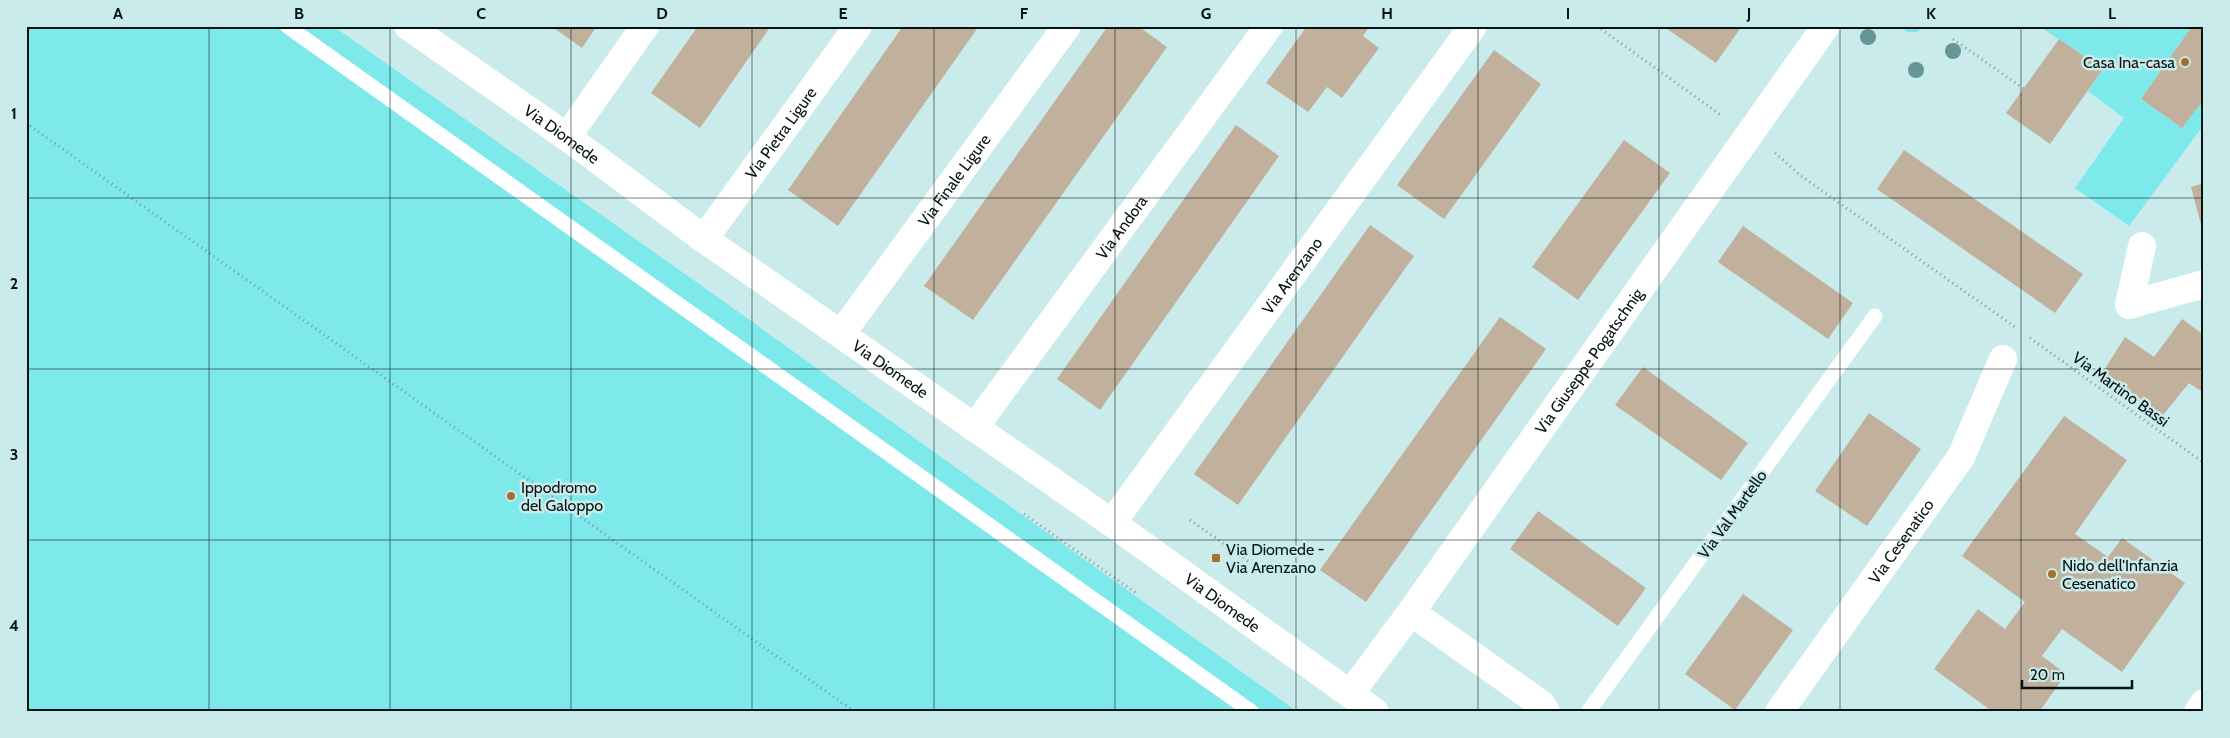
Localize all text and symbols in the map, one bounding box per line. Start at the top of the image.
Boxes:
text: A [113,4,123,23]
text: B [294,4,304,23]
text: C [476,4,486,23]
text: D [656,4,668,23]
text: E [838,4,848,23]
text: F [1020,4,1029,23]
text: G [1201,4,1211,23]
text: H [1381,4,1393,23]
text: I [1566,4,1570,23]
text: J [1746,4,1751,23]
text: K [1926,4,1936,23]
text: L [2108,4,2116,23]
place label: Casa Ina-casa [2083,53,2175,72]
marker: Casa Ina-casa [2179,56,2191,68]
street label: Via Pietra Ligure [742,84,821,183]
street label: Via Diomede [520,101,603,168]
text: 1 [11,104,17,123]
street label: Via Finale Ligure [914,130,995,230]
street label: Via Andora [1092,192,1152,263]
street label: Via Arenzano [1258,234,1326,318]
text: 2 [10,274,18,293]
street label: Via Giuseppe Pogatschnig [1531,284,1648,437]
street label: Via Diomede [849,336,932,402]
street label: Via Martino Bassi [2069,348,2173,431]
text: 3 [10,445,18,464]
street label: Via Val Martello [1694,466,1771,562]
place label: Ippodromo del Galoppo [521,478,603,515]
marker: Ippodromo del Galoppo [505,490,517,502]
street label: Via Cesenatico [1865,495,1938,587]
place label: Via Diomede - Via Arenzano [1226,540,1325,577]
marker: Via Diomede - Via Arenzano [1210,552,1222,564]
place label: Nido dell'Infanzia Cesenatico [2062,556,2179,593]
marker: Nido dell'Infanzia Cesenatico [2046,568,2058,580]
street label: Via Diomede [1181,569,1264,636]
text: 4 [9,616,19,635]
scale bar [2022,658,2132,690]
text: 20 m [2030,666,2065,684]

